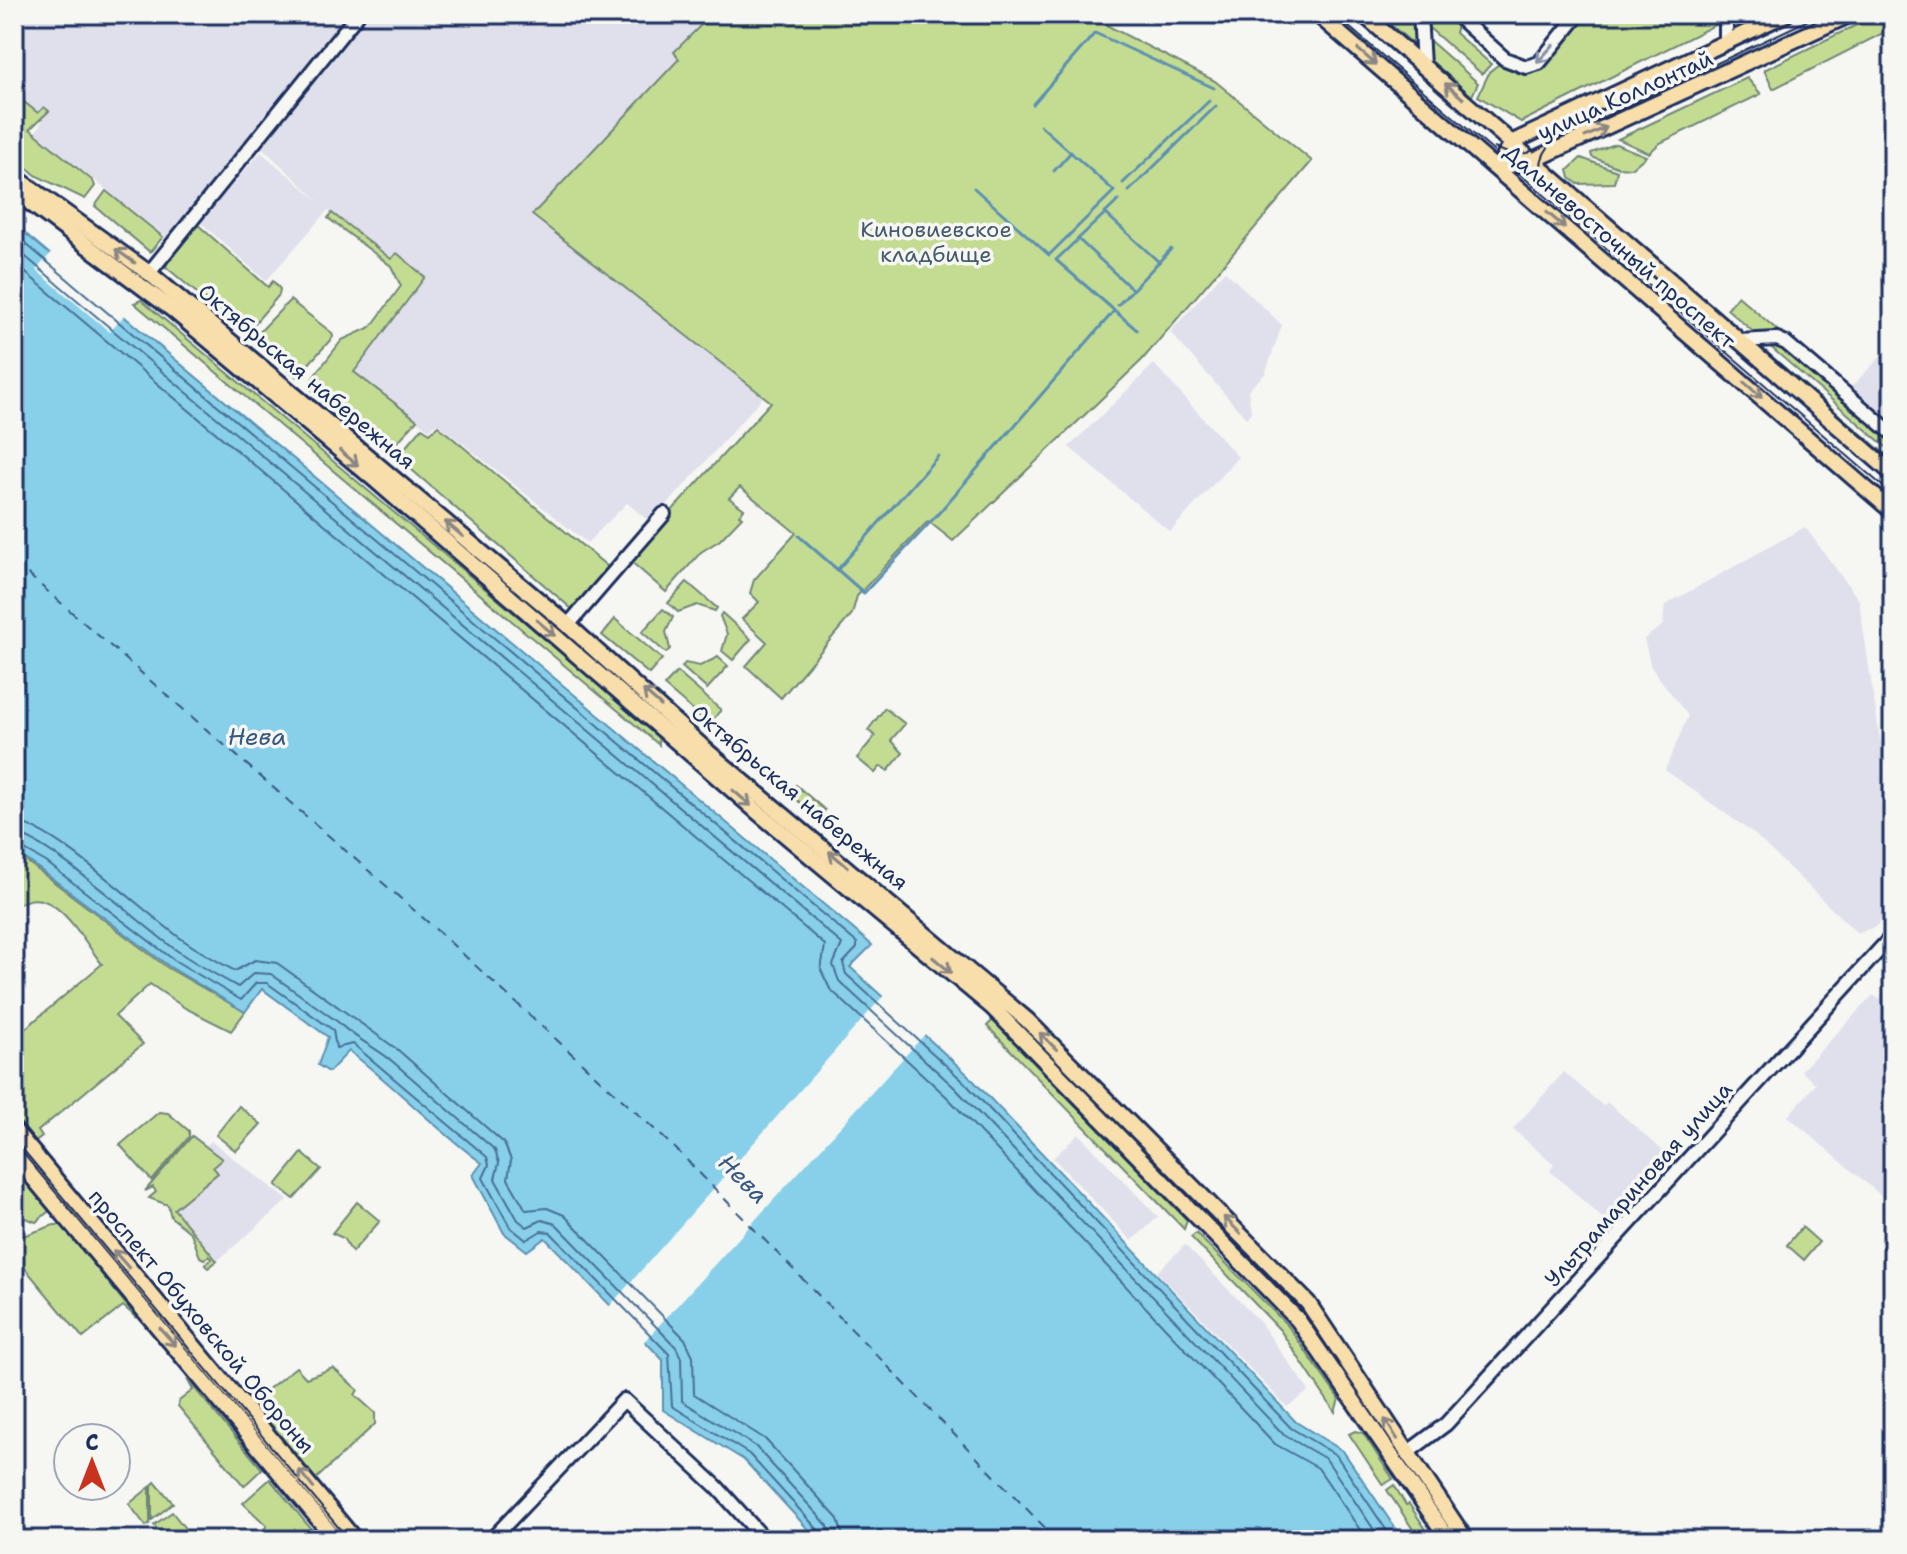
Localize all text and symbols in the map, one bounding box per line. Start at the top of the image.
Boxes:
street label: улица Коллонтай [1533,44,1718,147]
one-way arrow [1535,44,1554,64]
one-way arrow [1356,48,1376,66]
one-way arrow [1444,82,1464,100]
one-way arrow [1584,123,1608,138]
street label: Дальневосточный проспект [1498,138,1742,356]
one-way arrow [1545,211,1566,229]
park label: Киновиевское кладбище [860,215,1012,269]
one-way arrow [115,248,137,264]
street label: Октябрьская набережная [192,277,421,476]
one-way arrow [1742,380,1762,398]
one-way arrow [338,449,359,467]
one-way arrow [445,520,465,538]
one-way arrow [535,619,555,637]
one-way arrow [642,690,662,708]
street label: Октябрьская набережная [685,698,914,897]
water label: Нева [228,721,286,753]
one-way arrow [732,789,752,807]
one-way arrow [828,850,848,868]
one-way arrow [931,956,952,974]
one-way arrow [1039,1032,1058,1051]
street label: Ультрамариновая улица [1538,1075,1739,1293]
water label: Нева [711,1147,775,1211]
street label: проспект Обуховской Обороны [82,1183,321,1460]
one-way arrow [1222,1215,1241,1235]
one-way arrow [112,1249,130,1269]
one-way arrow [158,1327,176,1347]
one-way arrow [1383,1418,1399,1441]
north arrow [52,1422,132,1502]
text: С [85,1428,99,1457]
one-way arrow [297,1469,315,1490]

